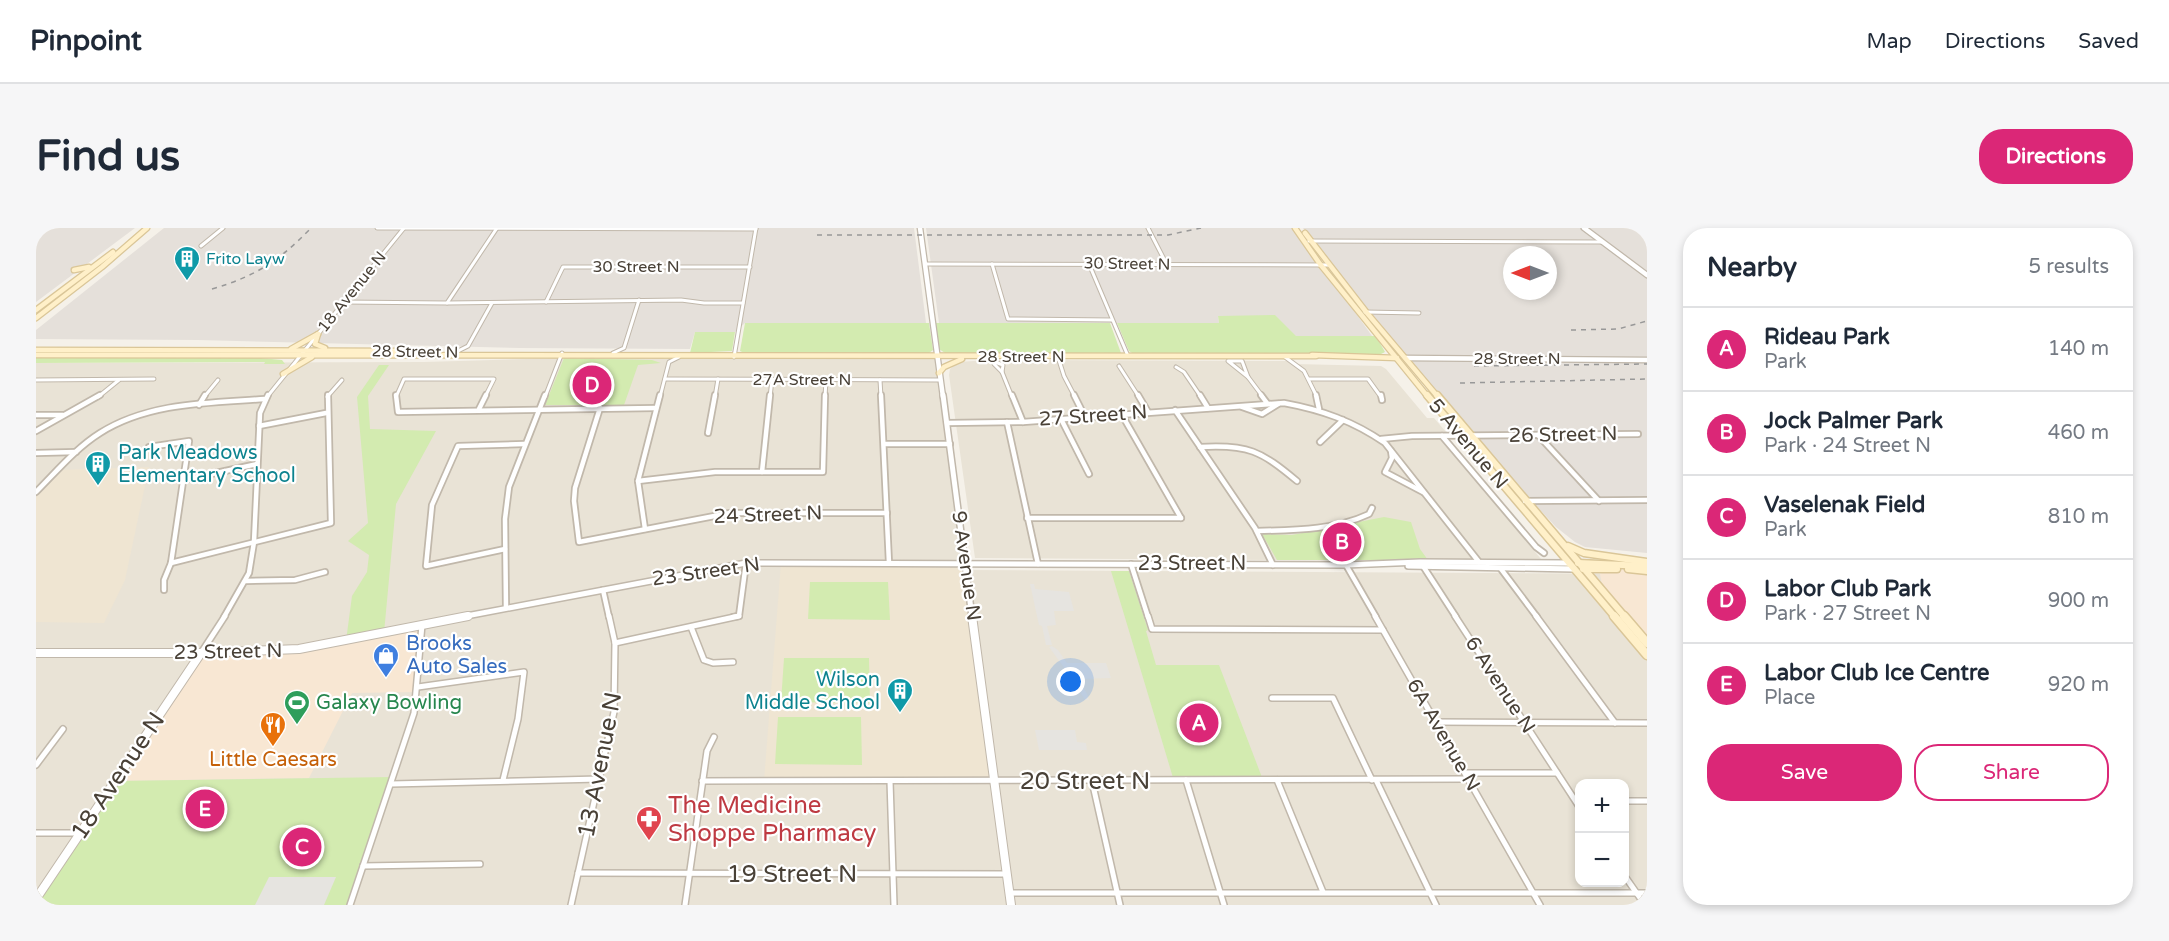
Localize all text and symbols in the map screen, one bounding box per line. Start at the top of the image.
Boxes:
text: Pinpoint [30,24,142,58]
text: Map [1866,29,1912,54]
text: Directions [1945,29,2045,54]
text: Saved [2078,29,2139,54]
button: Directions [1979,129,2133,184]
text: Find us [36,131,180,182]
building icon: Frito Layw [172,244,202,282]
north arrow [1503,246,1557,300]
street label: 18 Avenue N [313,247,391,337]
place label: Frito Layw [206,249,285,269]
text: Nearby [1707,252,1797,283]
street label: 30 Street N [1083,253,1171,275]
text: 5 results [2029,255,2109,279]
street label: 30 Street N [593,257,680,277]
text: Rideau Park [1764,324,1890,350]
text: A [1719,337,1734,361]
text: 140 m [2048,337,2109,361]
street label: 28 Street N [371,341,459,363]
street label: 28 Street N [978,347,1065,367]
street label: 28 Street N [1474,349,1561,369]
text: Park [1764,350,1807,374]
pin: D [572,362,612,408]
street label: 27A Street N [753,370,851,390]
street label: 5 Avenue N [1423,394,1513,494]
street label: 27 Street N [1038,400,1148,432]
text: Jock Palmer Park [1764,408,1943,434]
text: B [1720,421,1733,445]
text: 460 m [2048,421,2109,445]
street label: 26 Street N [1508,422,1618,448]
text: Park · 24 Street N [1764,434,1931,458]
place label: Park Meadows Elementary School [118,441,296,488]
building icon: Park Meadows Elementary School [83,449,113,487]
text: Vaselenak Field [1764,492,1925,518]
street label: 24 Street N [713,501,823,529]
text: C [1720,505,1733,529]
text: 810 m [2048,505,2109,529]
street label: 9 Avenue N [946,510,986,622]
text: Park [1764,518,1807,542]
pin: B [1322,520,1362,564]
street label: 23 Street N [1138,552,1246,576]
street label: 23 Street N [650,553,762,591]
text: Labor Club Park [1764,576,1931,602]
text: D [1719,589,1734,613]
text: 900 m [2048,589,2109,613]
text: Park · 27 Street N [1764,602,1931,626]
place label: Brooks Auto Sales [406,632,507,679]
street label: 6 Avenue N [1460,632,1540,738]
street label: 23 Street N [173,639,283,665]
shop icon: Brooks Auto Sales [371,641,401,679]
text: Labor Club Ice Centre [1764,660,1989,686]
your location [1056,667,1085,696]
place label: Wilson Middle School [745,668,880,715]
text: E [1720,673,1733,697]
text: 920 m [2048,673,2109,697]
street label: 6A Avenue N [1401,675,1485,795]
building icon: Wilson Middle School [885,676,915,714]
text: Place [1764,686,1815,710]
sports icon: Galaxy Bowling [282,688,312,726]
street label: 13 Avenue N [572,690,628,840]
place label: Galaxy Bowling [316,691,462,715]
pin: A [1180,700,1218,746]
street label: 18 Avenue N [65,707,171,845]
restaurant icon: Little Caesars [258,710,288,748]
button: Save [1707,744,1902,801]
button: Share [1914,744,2109,801]
place label: Little Caesars [209,748,337,772]
street label: 20 Street N [1020,767,1150,796]
map controls [1575,779,1629,887]
button: + [1575,779,1629,833]
pin: E [186,786,224,832]
place label: The Medicine Shoppe Pharmacy [668,791,877,848]
pharmacy icon: The Medicine Shoppe Pharmacy [634,804,664,842]
pin: C [282,824,322,870]
button: − [1575,833,1629,887]
street label: 19 Street N [727,860,857,889]

